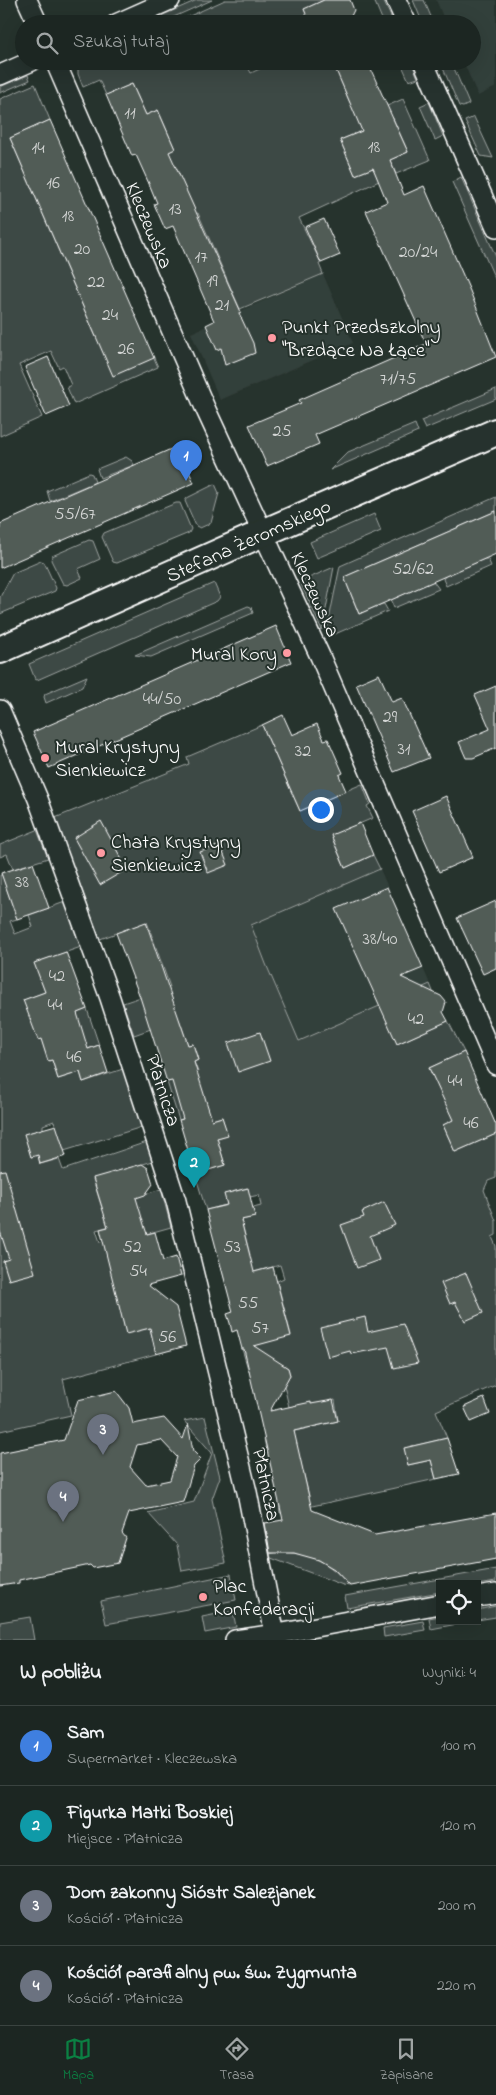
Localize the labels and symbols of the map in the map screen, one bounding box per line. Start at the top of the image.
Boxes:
house number: 11 [124,101,136,127]
house number: 18 [368,135,380,161]
house number: 14 [31,136,45,162]
house number: 16 [46,171,60,197]
street label: Kleczewska [117,178,179,274]
house number: 13 [168,197,182,223]
house number: 18 [62,204,74,230]
house number: 20 [74,237,91,263]
house number: 20/24 [399,240,438,266]
house number: 17 [194,245,208,271]
house number: 19 [206,269,218,295]
house number: 22 [87,270,105,296]
house number: 21 [215,293,230,319]
house number: 24 [102,303,119,329]
place label: Punkt Przedszkolny "Brzdące Na Łące" [282,314,441,366]
marker: Punkt Przedszkolny "Brzdące Na Łące" [266,332,278,344]
house number: 26 [118,337,135,363]
house number: 71/75 [380,367,416,393]
house number: 25 [272,419,292,445]
pin: 1 [170,440,202,481]
street label: Stefana Żeromskiego [162,493,336,593]
house number: 55/67 [54,502,96,528]
street label: Kleczewska [281,548,346,642]
house number: 52/62 [392,557,434,583]
place label: Mural Kory [191,641,277,670]
marker: Mural Kory [281,647,293,659]
house number: 44/50 [143,687,181,713]
house number: 29 [383,705,398,731]
place label: Mural Krystyny Sienkiewicz [55,734,180,786]
house number: 31 [397,737,411,763]
house number: 32 [295,739,311,765]
marker: Mural Krystyny Sienkiewicz [39,752,51,764]
your location [308,797,334,823]
place label: Chata Krystyny Sienkiewicz [111,829,241,881]
marker: Chata Krystyny Sienkiewicz [95,847,107,859]
house number: 38 [15,870,29,896]
house number: 38/40 [363,927,398,953]
house number: 42 [49,964,65,990]
house number: 44 [48,993,63,1019]
house number: 42 [408,1007,424,1033]
house number: 46 [66,1045,82,1071]
street label: Płatnicza [136,1051,187,1130]
house number: 44 [448,1069,463,1095]
house number: 46 [463,1111,479,1137]
pin: 2 [178,1147,210,1188]
house number: 52 [122,1235,142,1261]
house number: 53 [223,1235,241,1261]
house number: 54 [129,1259,147,1285]
house number: 55 [238,1291,258,1317]
house number: 57 [251,1316,269,1342]
house number: 56 [158,1325,176,1351]
pin: 3 [87,1414,119,1455]
street label: Płatnicza [243,1445,286,1524]
pin: 4 [47,1481,79,1522]
place label: Plac Konfederacji [213,1573,315,1625]
marker: Plac Konfederacji [197,1591,209,1603]

